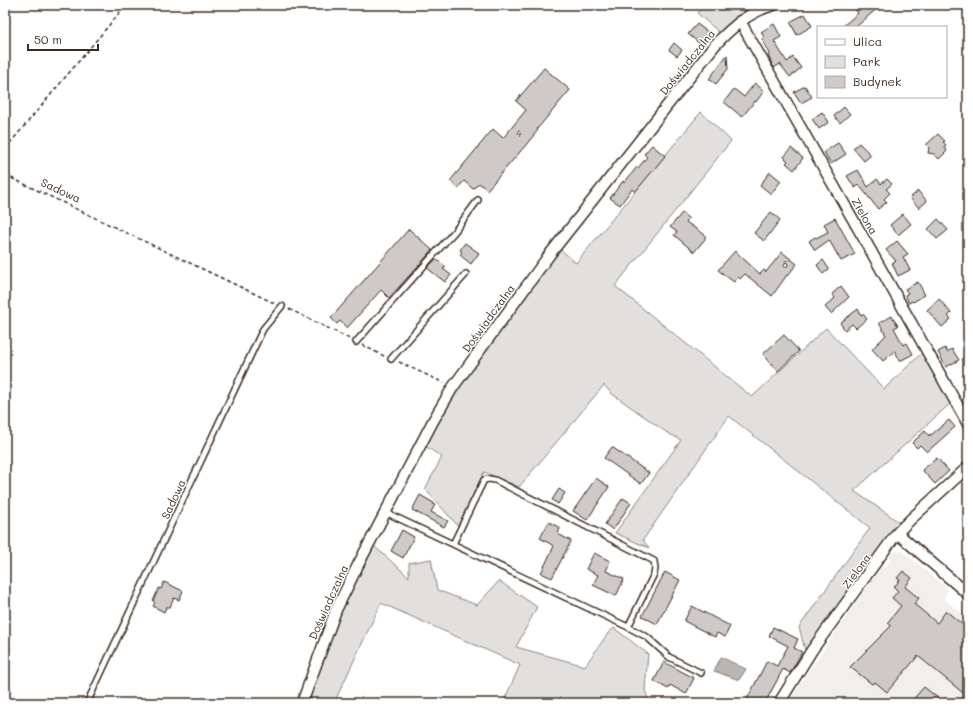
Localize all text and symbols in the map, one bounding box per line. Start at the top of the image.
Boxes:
scale bar [28,26,98,52]
street label: Doświadczalna [656,26,718,98]
legend [817,26,947,98]
text: 50 m [34,31,62,47]
text: Ulica [853,33,882,49]
text: Park [853,53,880,69]
text: Budynek [853,73,901,89]
house number: 4 [516,128,522,139]
street label: Sadowa [39,174,83,206]
street label: Zielona [849,195,882,237]
house number: 8 [782,259,788,270]
street label: Doświadczalna [458,281,518,355]
street label: Sadowa [157,477,189,521]
street label: Zielona [838,550,874,592]
street label: Doświadczalna [305,562,351,642]

